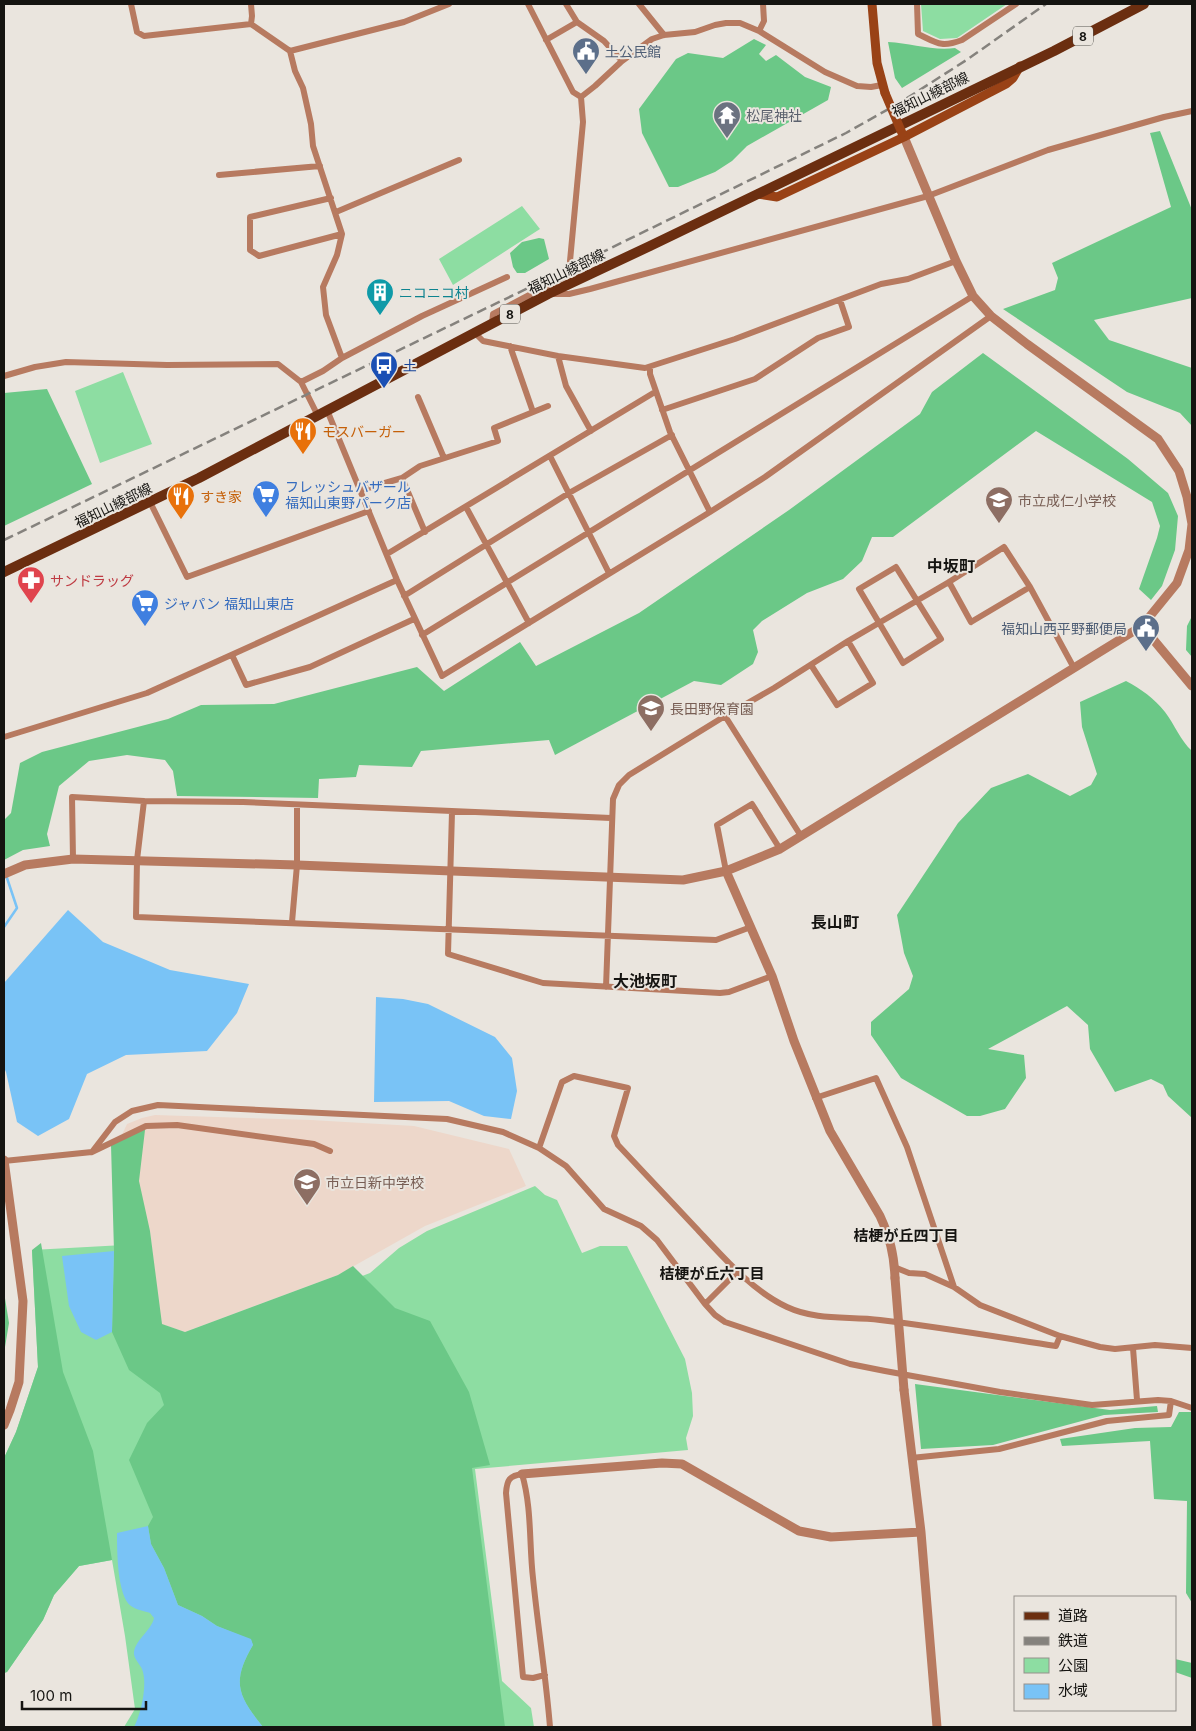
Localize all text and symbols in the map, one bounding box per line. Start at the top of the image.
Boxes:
road number: 8 [1073,27,1093,46]
public building icon: 土公民館 [571,36,601,75]
place label: 土公民館 [605,43,661,60]
street label: 福知山綾部線 [889,68,971,120]
temple icon: 松尾神社 [712,100,742,139]
place label: 松尾神社 [746,107,802,124]
street label: 福知山綾部線 [525,245,607,297]
building icon: ニコニコ村 [365,277,395,316]
place label: ニコニコ村 [399,284,469,301]
road number: 8 [500,304,520,324]
bus stop icon: 土 [369,350,399,389]
place label: 土 [403,357,417,374]
restaurant icon: モスバーガー [288,416,318,455]
place label: モスバーガー [322,423,406,440]
place label: フレッシュバザール 福知山東野パーク店 [285,478,411,511]
street label: 福知山綾部線 [72,479,154,531]
supermarket icon: フレッシュバザール 福知山東野パーク店 [251,479,281,518]
restaurant icon: すき家 [166,481,196,520]
school or university icon: 市立成仁小学校 [984,485,1014,524]
place label: すき家 [200,488,242,505]
place label: 市立成仁小学校 [1018,492,1116,509]
district label: 中坂町 [927,556,975,576]
pharmacy icon: サンドラッグ [16,565,46,604]
place label: サンドラッグ [50,572,134,589]
supermarket icon: ジャパン 福知山東店 [130,588,160,627]
place label: ジャパン 福知山東店 [164,595,294,612]
public building icon: 福知山西平野郵便局 [1131,613,1161,652]
place label: 福知山西平野郵便局 [1001,620,1127,637]
school or university icon: 長田野保育園 [636,693,666,732]
place label: 長田野保育園 [670,700,754,717]
district label: 長山町 [811,912,859,932]
district label: 大池坂町 [613,971,677,991]
school or university icon: 市立日新中学校 [292,1167,322,1206]
place label: 市立日新中学校 [326,1174,424,1191]
district label: 桔梗が丘四丁目 [853,1226,959,1245]
district label: 桔梗が丘六丁目 [659,1264,765,1283]
legend [1014,1596,1176,1711]
text: 道路 [1058,1606,1088,1625]
text: 鉄道 [1058,1631,1088,1650]
text: 公園 [1058,1656,1088,1675]
scale bar [22,1678,146,1710]
text: 水域 [1058,1681,1088,1700]
text: 100 m [30,1686,72,1705]

